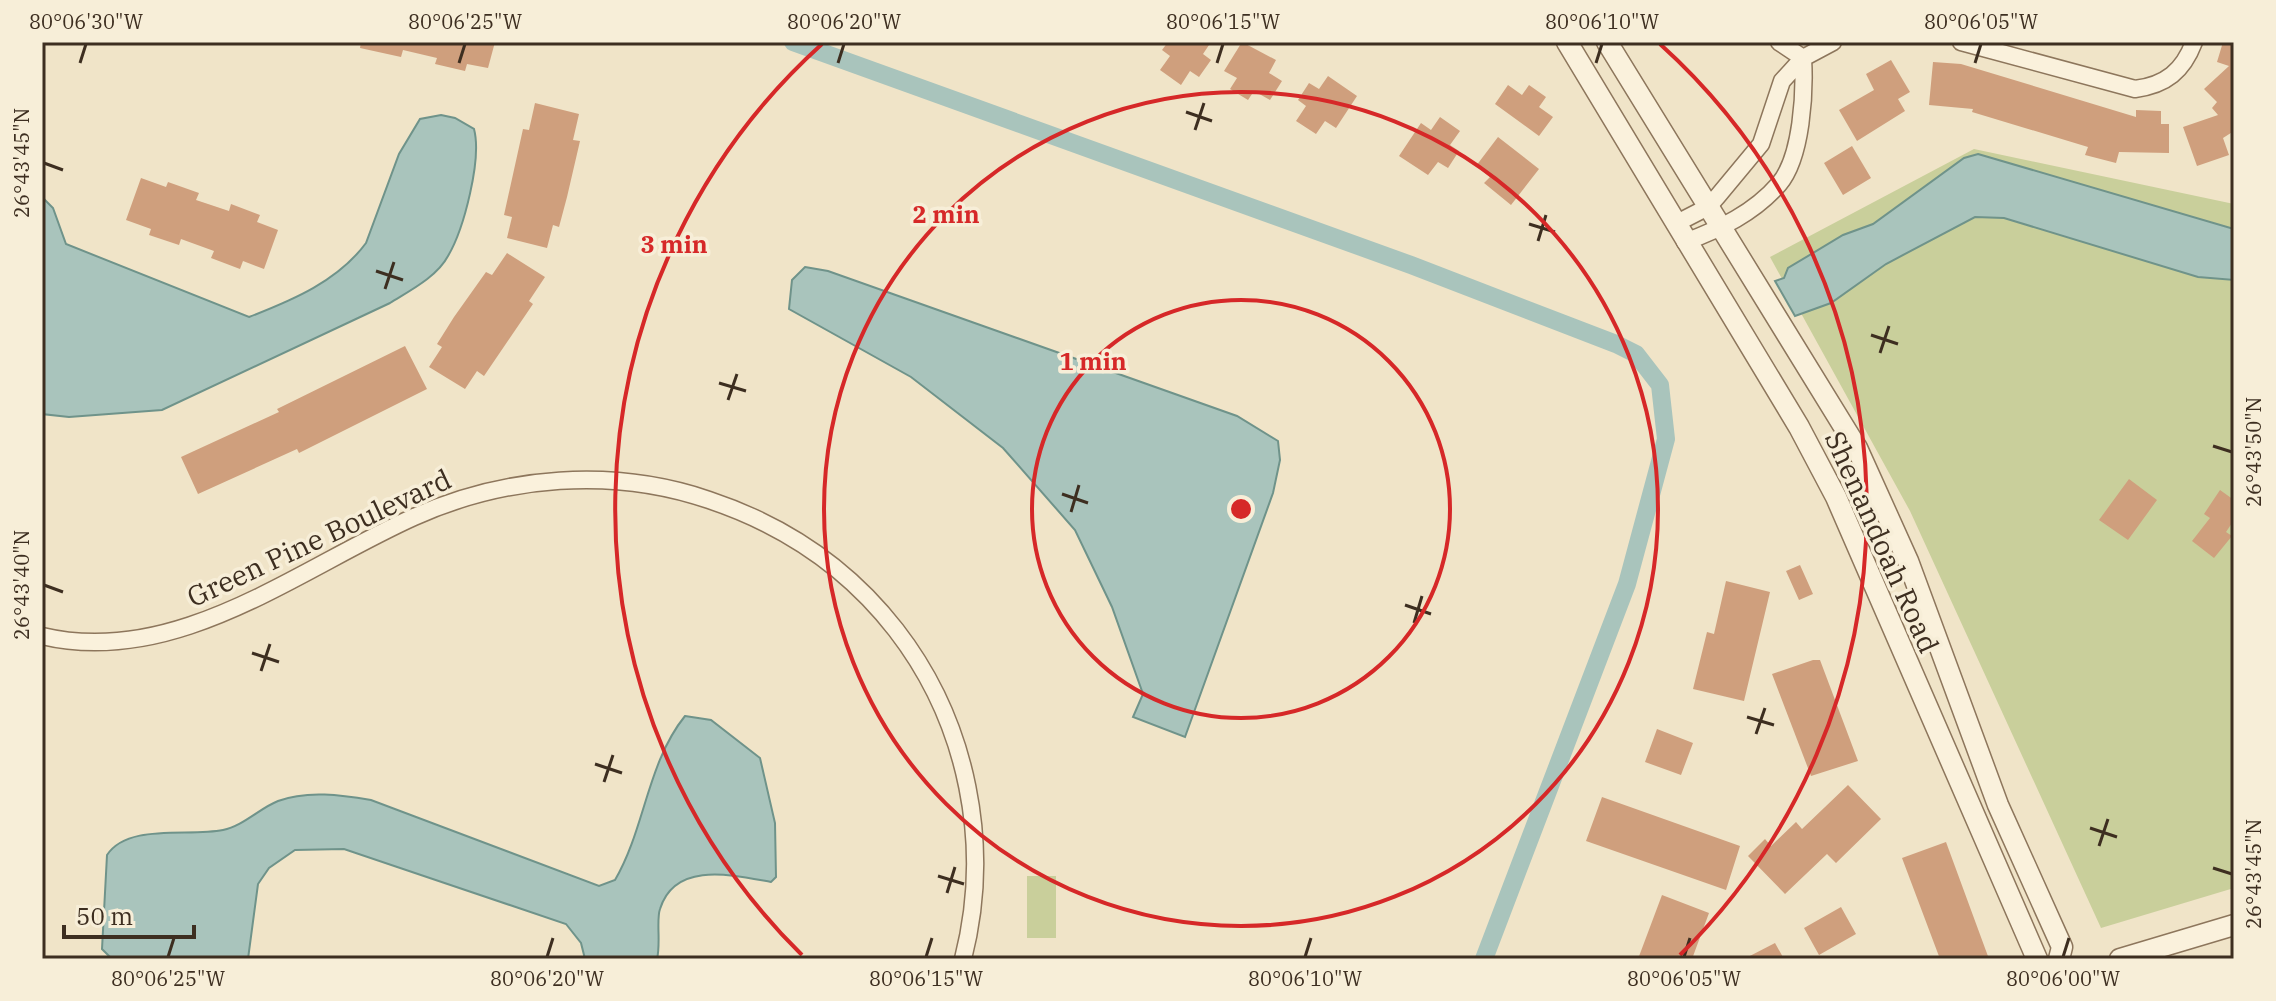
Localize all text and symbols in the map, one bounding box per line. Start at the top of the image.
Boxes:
text: 80°06'30"W [29,8,143,35]
text: 80°06'25"W [408,8,522,35]
text: 80°06'20"W [787,8,901,35]
text: 80°06'15"W [1166,8,1280,35]
text: 80°06'10"W [1545,8,1659,35]
text: 80°06'05"W [1924,8,2038,35]
text: 26°43'45"N [8,108,35,218]
text: 2 min [912,198,980,230]
text: 3 min [640,228,708,260]
text: 1 min [1059,345,1127,377]
text: 26°43'50"N [2240,397,2267,507]
street label: Shenandoah Road [1817,425,1948,659]
street label: Green Pine Boulevard [181,460,457,615]
centre of rings [1227,495,1255,523]
text: 26°43'40"N [8,530,35,640]
text: 26°43'45"N [2240,819,2267,929]
scale bar [64,889,194,939]
text: 50 m [76,900,133,932]
text: 80°06'25"W [111,965,225,992]
text: 80°06'20"W [490,965,604,992]
text: 80°06'15"W [869,965,983,992]
text: 80°06'10"W [1248,965,1362,992]
text: 80°06'05"W [1627,965,1741,992]
text: 80°06'00"W [2006,965,2120,992]

